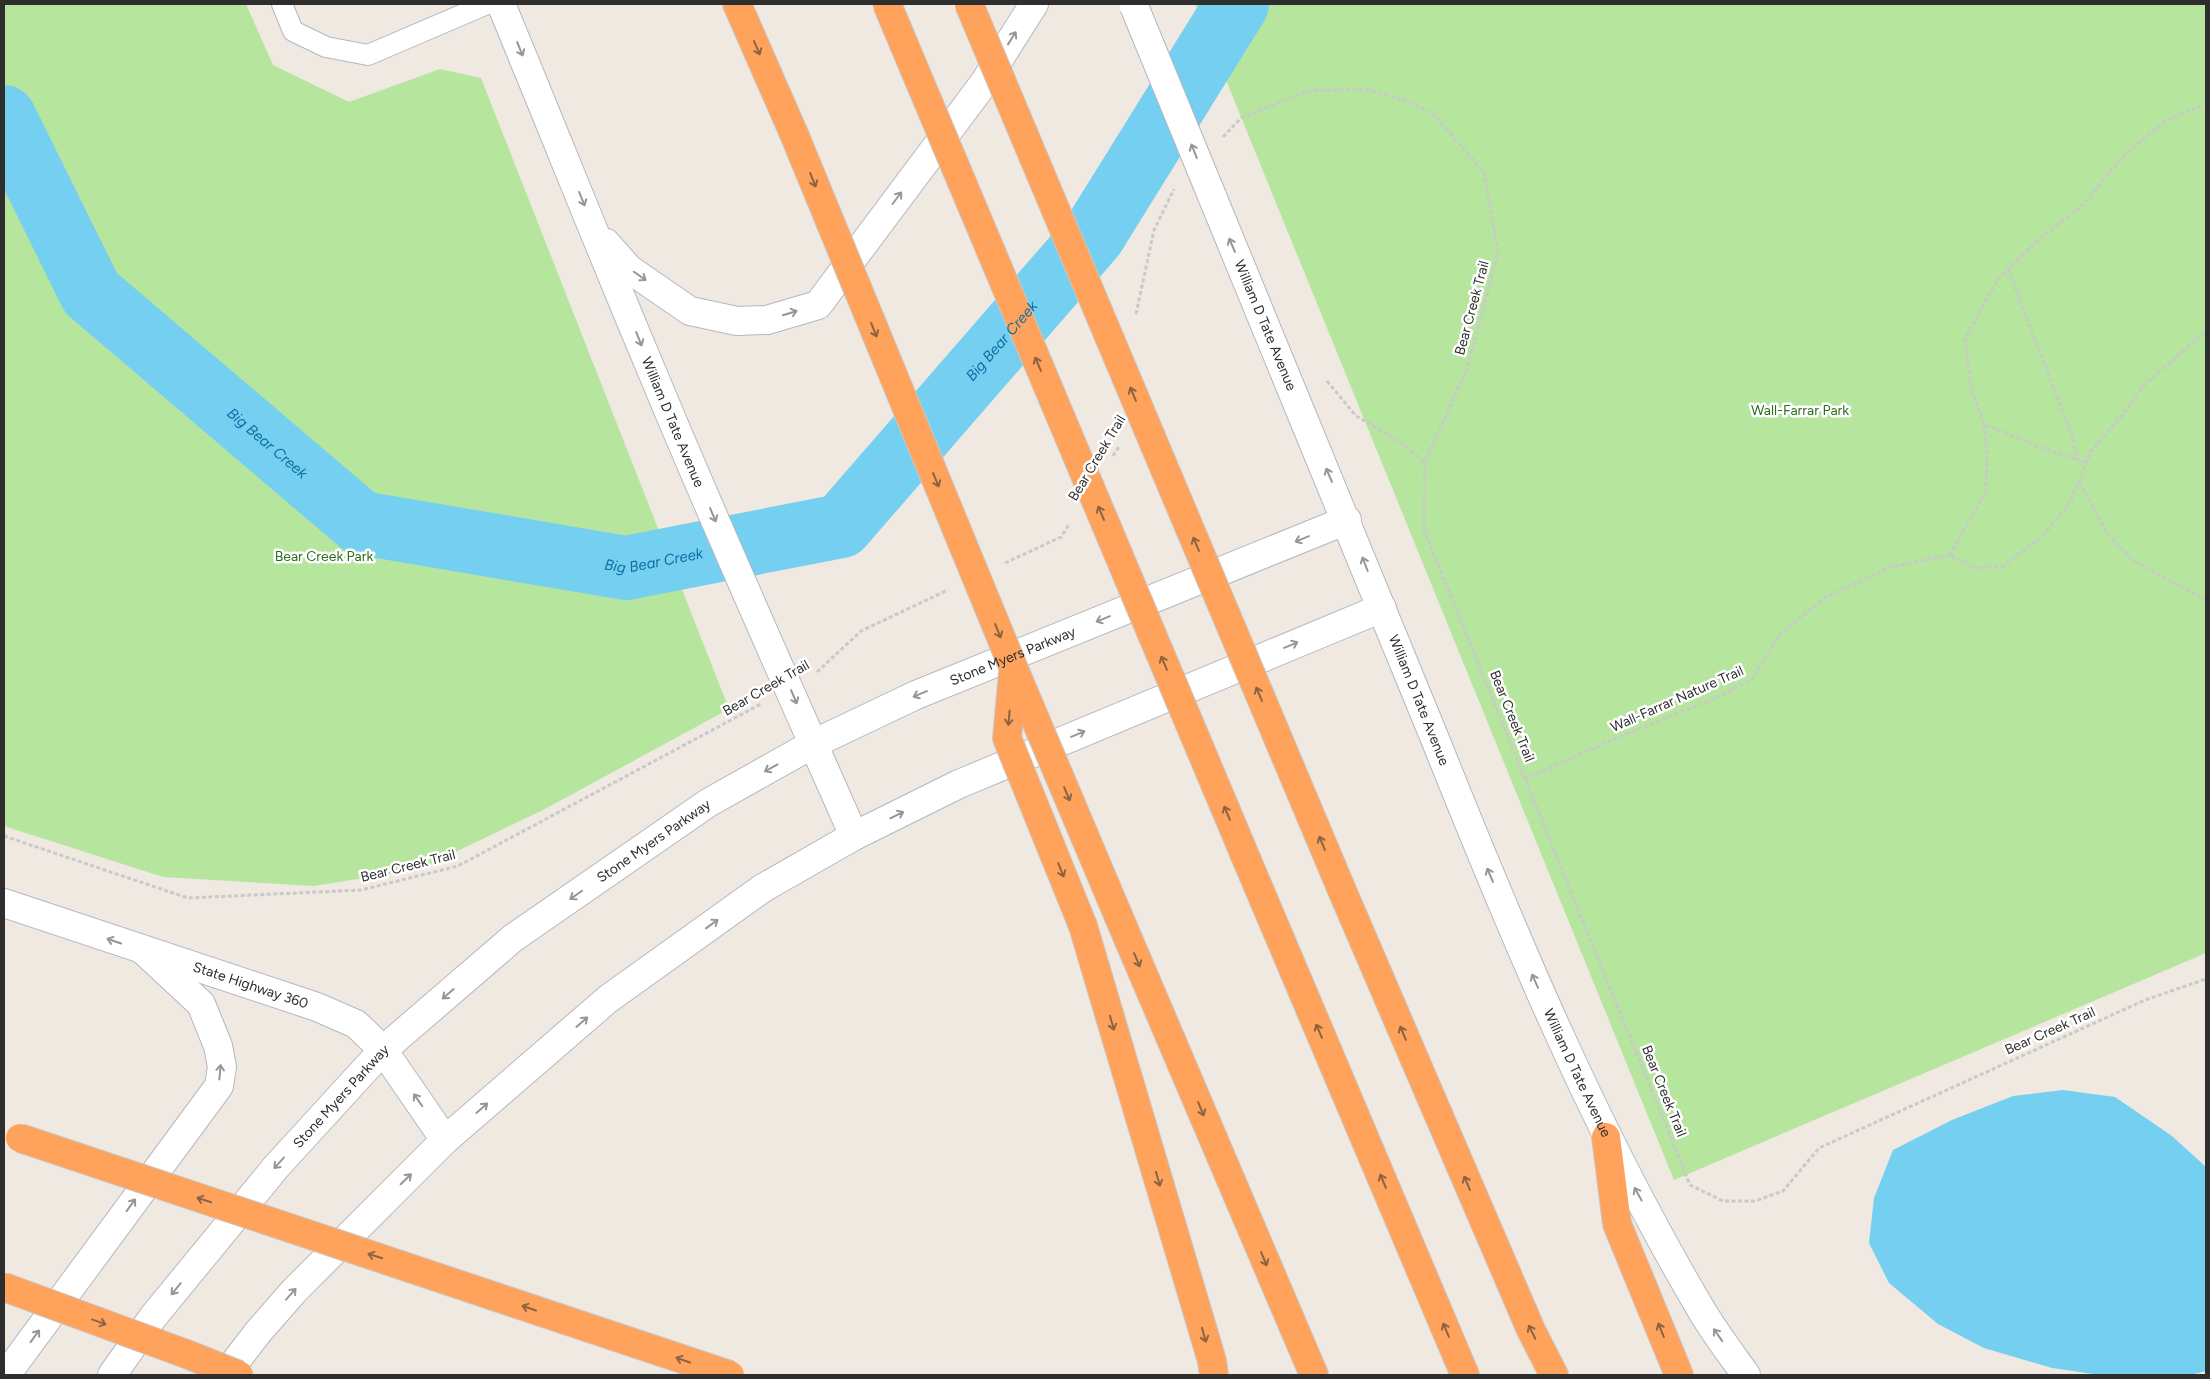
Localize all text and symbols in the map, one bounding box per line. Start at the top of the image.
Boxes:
one-way arrow [1007,31,1017,45]
one-way arrow [752,40,762,55]
one-way arrow [516,41,525,56]
one-way arrow [1188,144,1198,159]
one-way arrow [809,172,818,187]
one-way arrow [577,191,587,206]
one-way arrow [892,192,903,205]
one-way arrow [1227,238,1237,253]
street label: William D Tate Avenue [1231,257,1300,393]
street label: Bear Creek Trail [1451,259,1493,357]
one-way arrow [633,271,647,281]
water label: Big Bear Creek [962,297,1042,385]
one-way arrow [781,308,797,318]
one-way arrow [870,322,880,337]
one-way arrow [634,331,644,346]
street label: William D Tate Avenue [638,354,708,490]
one-way arrow [1033,357,1043,372]
one-way arrow [1128,387,1137,402]
park label: Wall-Farrar Park [1751,402,1849,419]
water label: Big Bear Creek [224,404,312,483]
street label: Bear Creek Trail [1065,412,1129,504]
one-way arrow [1323,468,1333,483]
one-way arrow [932,472,941,487]
one-way arrow [1096,506,1106,521]
one-way arrow [709,507,719,522]
one-way arrow [1295,534,1310,544]
one-way arrow [1190,537,1200,552]
water label: Big Bear Creek [603,544,705,577]
park label: Bear Creek Park [275,548,373,565]
one-way arrow [1359,557,1369,572]
one-way arrow [1096,615,1111,625]
street label: Stone Myers Parkway [947,622,1079,689]
one-way arrow [994,623,1003,638]
street label: William D Tate Avenue [1385,632,1453,768]
one-way arrow [1283,640,1298,650]
street label: Bear Creek Trail [720,656,812,720]
one-way arrow [1159,656,1169,671]
street label: Wall-Farrar Nature Trail [1608,662,1746,736]
street label: Bear Creek Trail [1486,668,1538,764]
one-way arrow [1253,686,1262,701]
one-way arrow [789,689,799,704]
one-way arrow [913,689,928,699]
one-way arrow [1004,709,1014,725]
one-way arrow [1070,729,1085,738]
one-way arrow [763,763,778,773]
one-way arrow [1063,787,1072,802]
street label: Stone Myers Parkway [593,795,714,886]
one-way arrow [1222,806,1232,821]
one-way arrow [890,810,905,820]
one-way arrow [1316,836,1326,851]
street label: Bear Creek Trail [359,846,457,886]
one-way arrow [1056,862,1066,877]
one-way arrow [1485,868,1495,883]
one-way arrow [569,890,583,900]
one-way arrow [705,919,718,930]
one-way arrow [106,935,122,945]
one-way arrow [1133,952,1142,967]
street label: State Highway 360 [191,958,311,1012]
one-way arrow [1530,974,1540,989]
one-way arrow [441,989,454,1000]
street label: Bear Creek Trail [2002,1003,2098,1059]
street label: William D Tate Avenue [1540,1006,1615,1140]
one-way arrow [1107,1015,1117,1031]
one-way arrow [575,1016,588,1027]
one-way arrow [1314,1024,1324,1039]
one-way arrow [1398,1026,1407,1041]
street label: Stone Myers Parkway [289,1040,392,1151]
street label: Bear Creek Trail [1638,1043,1690,1139]
one-way arrow [216,1064,225,1080]
one-way arrow [413,1093,423,1107]
one-way arrow [1196,1101,1206,1116]
one-way arrow [475,1103,488,1114]
one-way arrow [273,1157,285,1170]
one-way arrow [1154,1171,1163,1187]
one-way arrow [399,1173,412,1185]
one-way arrow [1377,1174,1387,1189]
one-way arrow [1462,1176,1472,1191]
one-way arrow [1633,1187,1642,1202]
one-way arrow [197,1194,213,1204]
one-way arrow [126,1198,136,1212]
one-way arrow [368,1251,384,1260]
one-way arrow [1260,1251,1270,1266]
one-way arrow [171,1282,182,1295]
one-way arrow [286,1288,297,1301]
one-way arrow [522,1302,538,1312]
one-way arrow [91,1318,106,1327]
one-way arrow [1441,1323,1451,1338]
one-way arrow [1655,1323,1665,1338]
one-way arrow [1527,1325,1536,1340]
one-way arrow [1200,1327,1209,1343]
one-way arrow [1713,1328,1723,1342]
one-way arrow [29,1330,40,1343]
one-way arrow [676,1354,692,1364]

